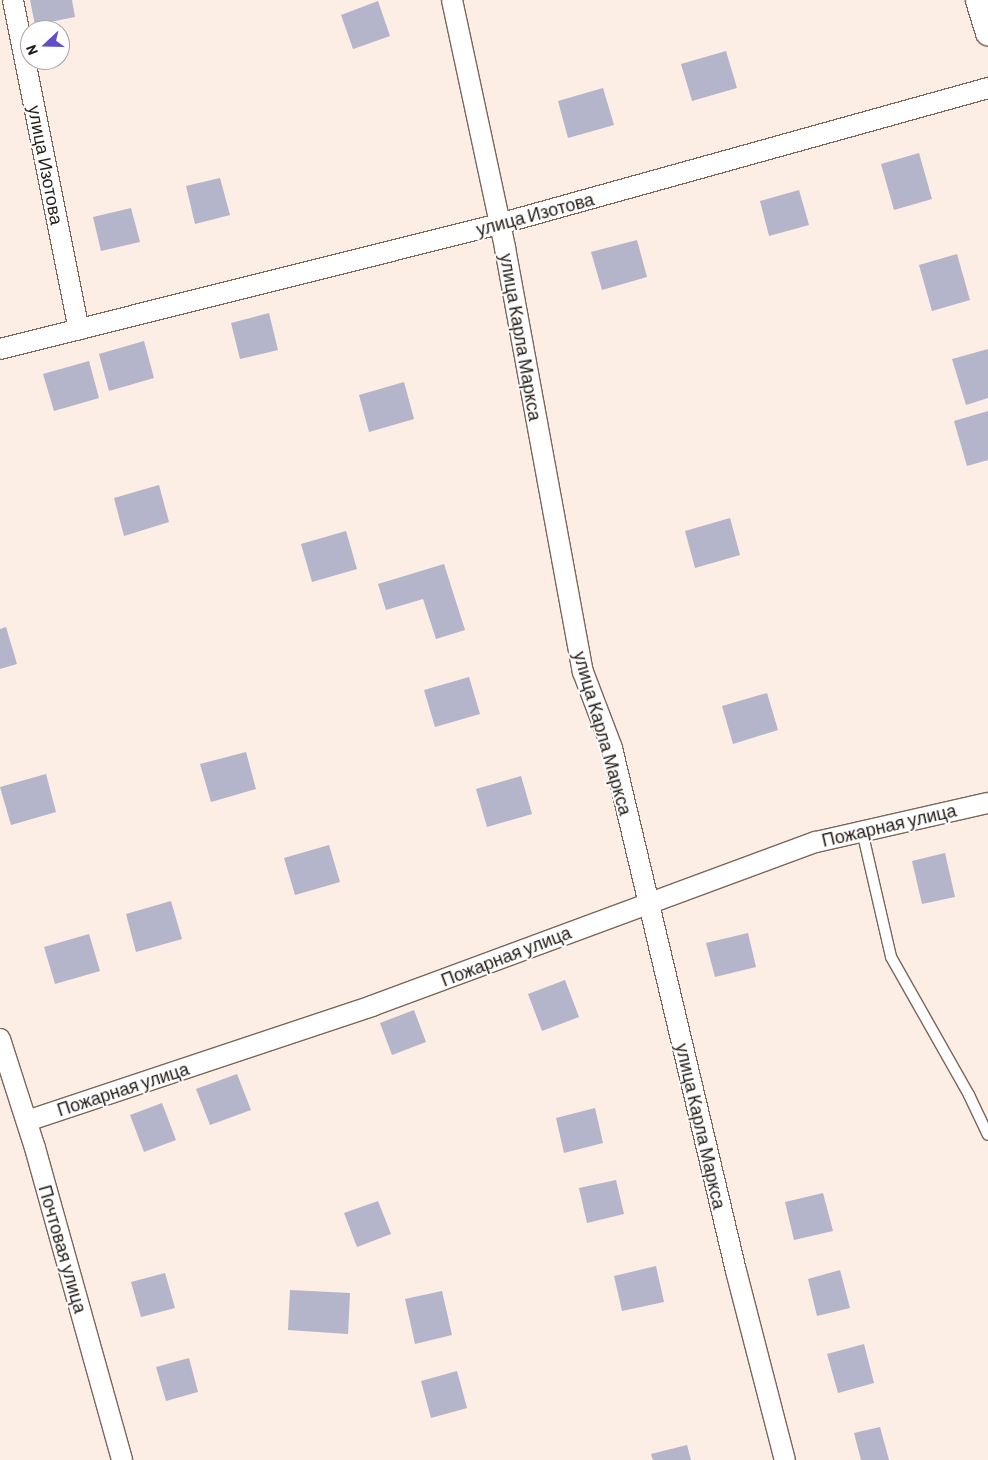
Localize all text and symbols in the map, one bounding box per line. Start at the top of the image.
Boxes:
north arrow [20,20,70,70]
text: N [22,43,41,58]
street label: улица Изотова [24,103,68,227]
street label: улица Изотова [474,188,596,240]
street label: улица Карла Маркса [496,252,546,422]
street label: улица Карла Маркса [569,649,637,817]
street label: Пожарная улица [820,799,958,851]
street label: Пожарная улица [438,921,574,991]
street label: улица Карла Маркса [671,1041,731,1211]
street label: Пожарная улица [54,1057,192,1121]
street label: Почтовая улица [34,1182,92,1316]

